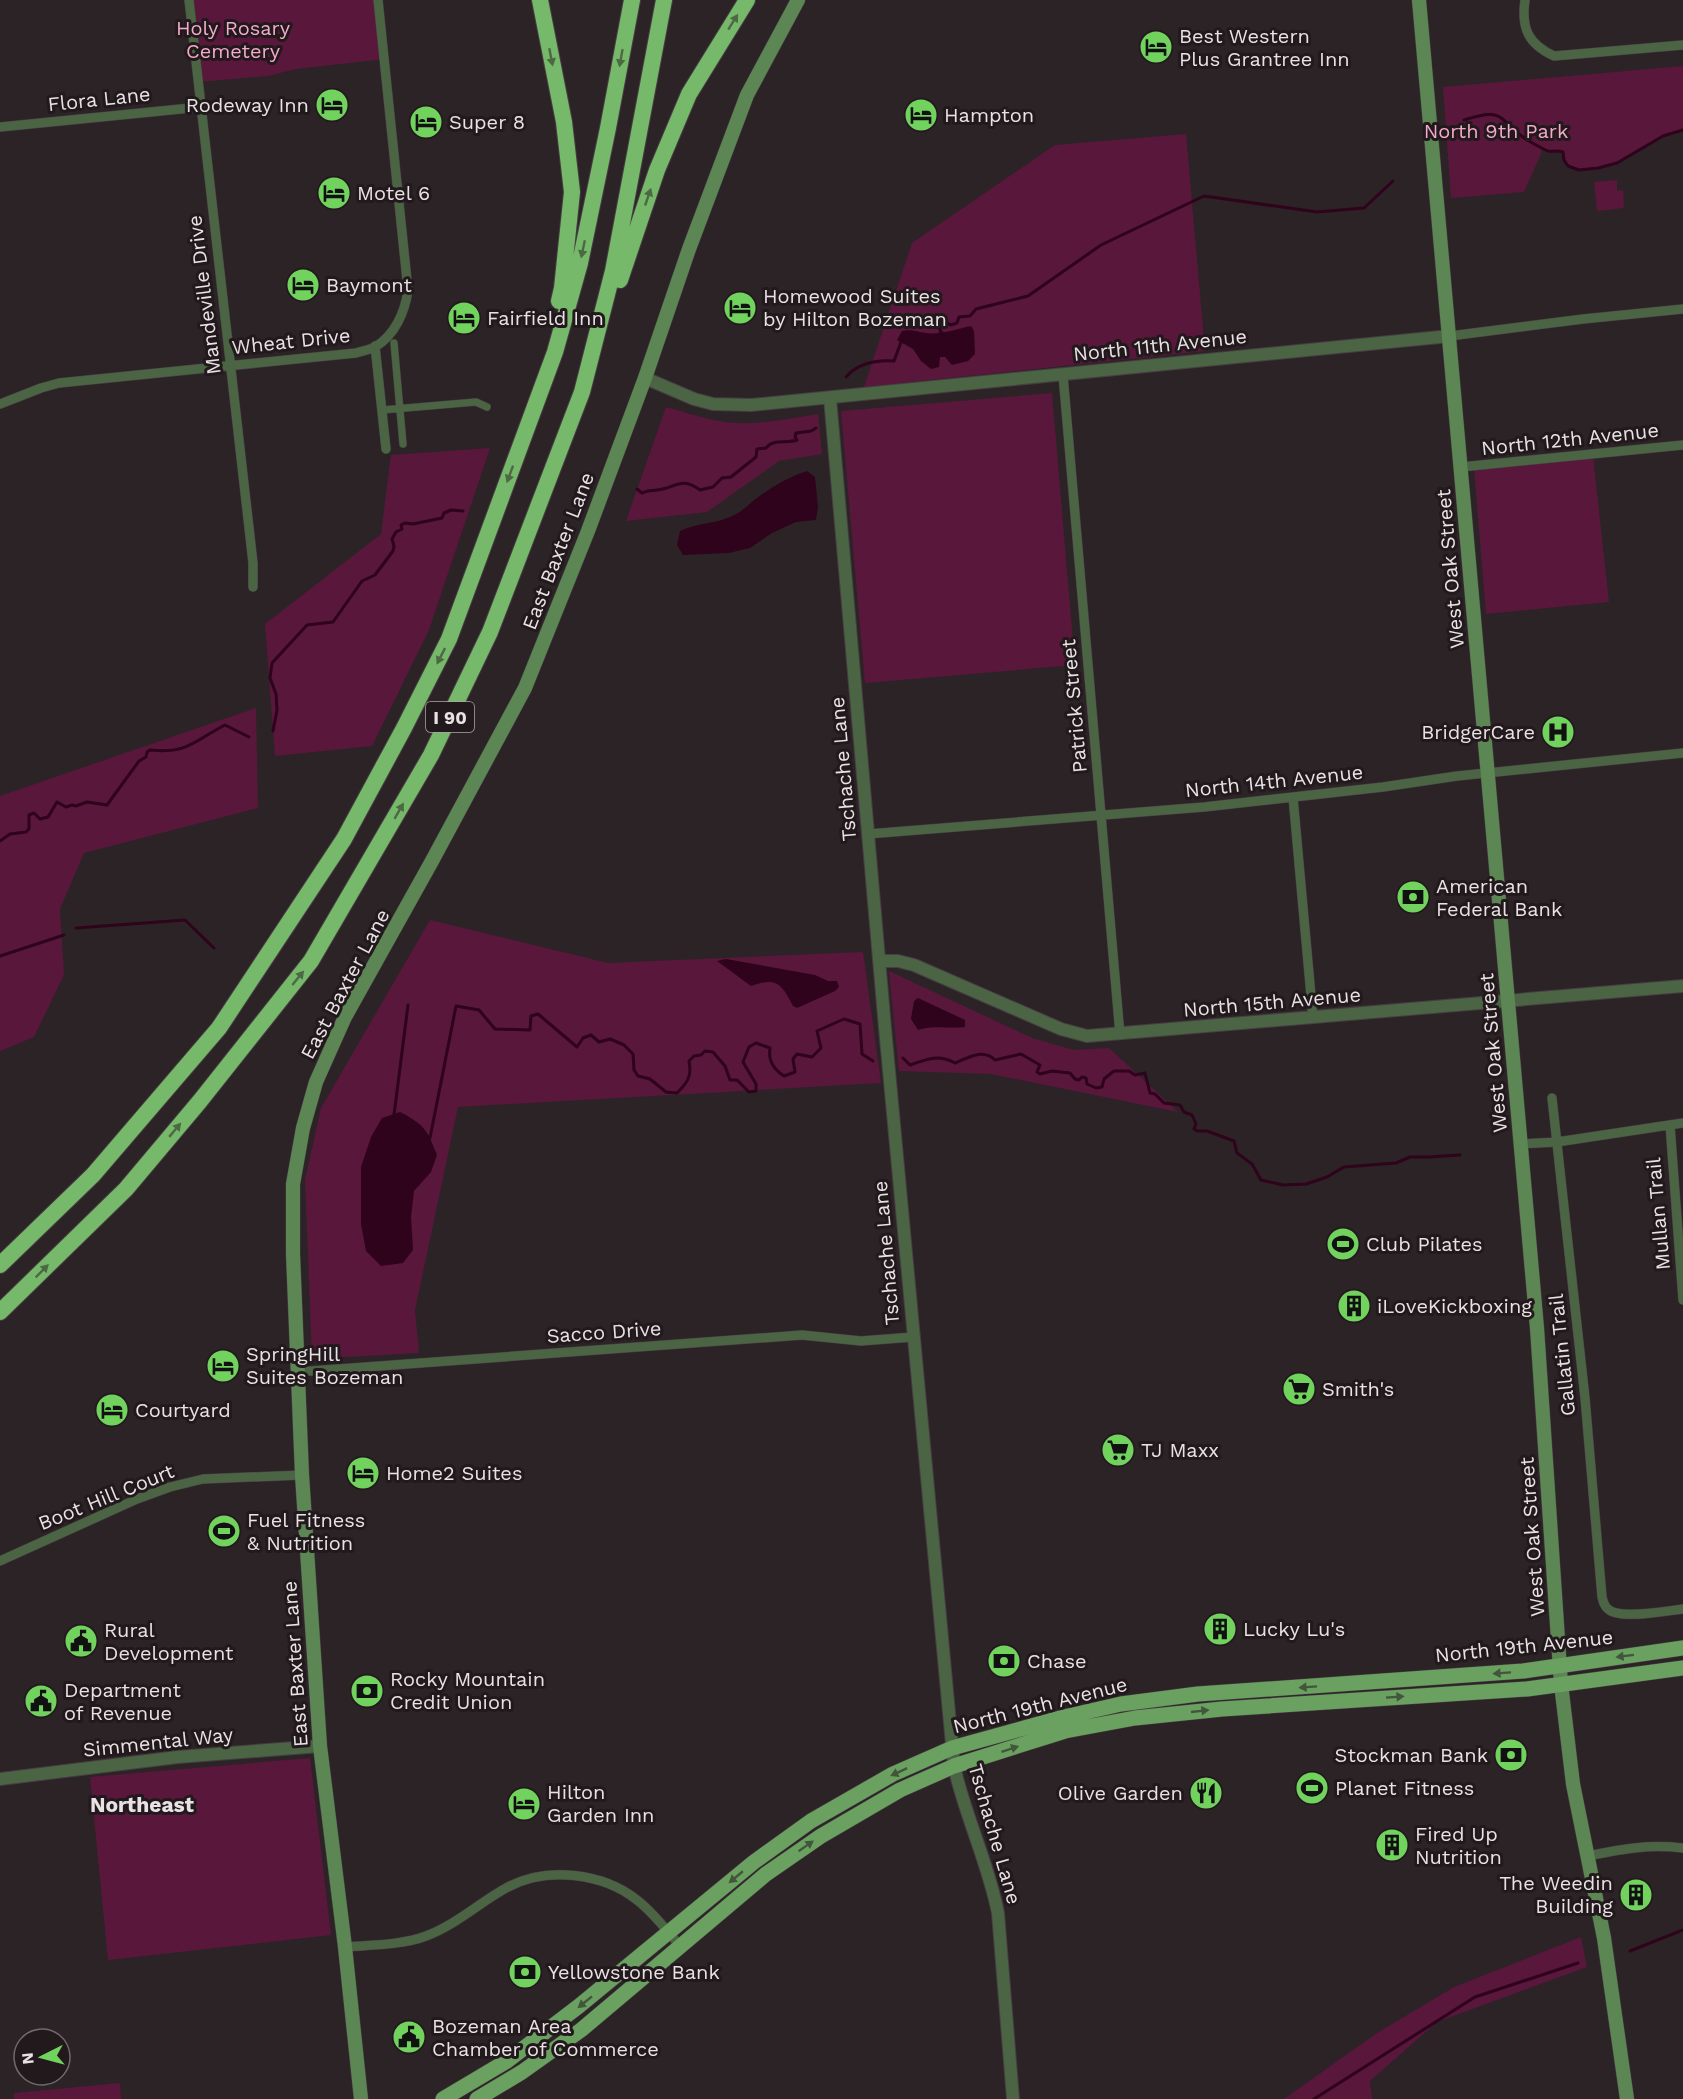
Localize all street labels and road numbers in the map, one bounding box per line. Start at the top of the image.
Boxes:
street label: Flora Lane [46,82,152,116]
street label: Mandeville Drive [182,214,226,376]
street label: Wheat Drive [231,323,351,359]
street label: North 11th Avenue [1072,324,1248,366]
street label: North 12th Avenue [1480,418,1660,460]
street label: East Baxter Lane [517,469,599,633]
street label: West Oak Street [1431,488,1469,650]
street label: Patrick Street [1056,638,1092,774]
street label: Tschache Lane [825,696,861,842]
road number: I 90 [426,702,474,732]
street label: North 14th Avenue [1184,760,1364,802]
street label: East Baxter Lane [295,905,395,1063]
street label: West Oak Street [1474,972,1512,1134]
street label: North 15th Avenue [1182,982,1362,1022]
street label: Mullan Trail [1641,1157,1675,1271]
street label: Tschache Lane [868,1180,904,1326]
street label: Gallatin Trail [1544,1293,1580,1417]
street label: Sacco Drive [546,1316,662,1348]
street label: West Oak Street [1514,1456,1550,1618]
street label: Boot Hill Court [35,1459,178,1535]
street label: East Baxter Lane [277,1580,313,1748]
street label: North 19th Avenue [1434,1625,1614,1667]
street label: North 19th Avenue [950,1672,1130,1738]
street label: Simmental Way [82,1722,235,1762]
street label: Tschache Lane [964,1761,1026,1907]

